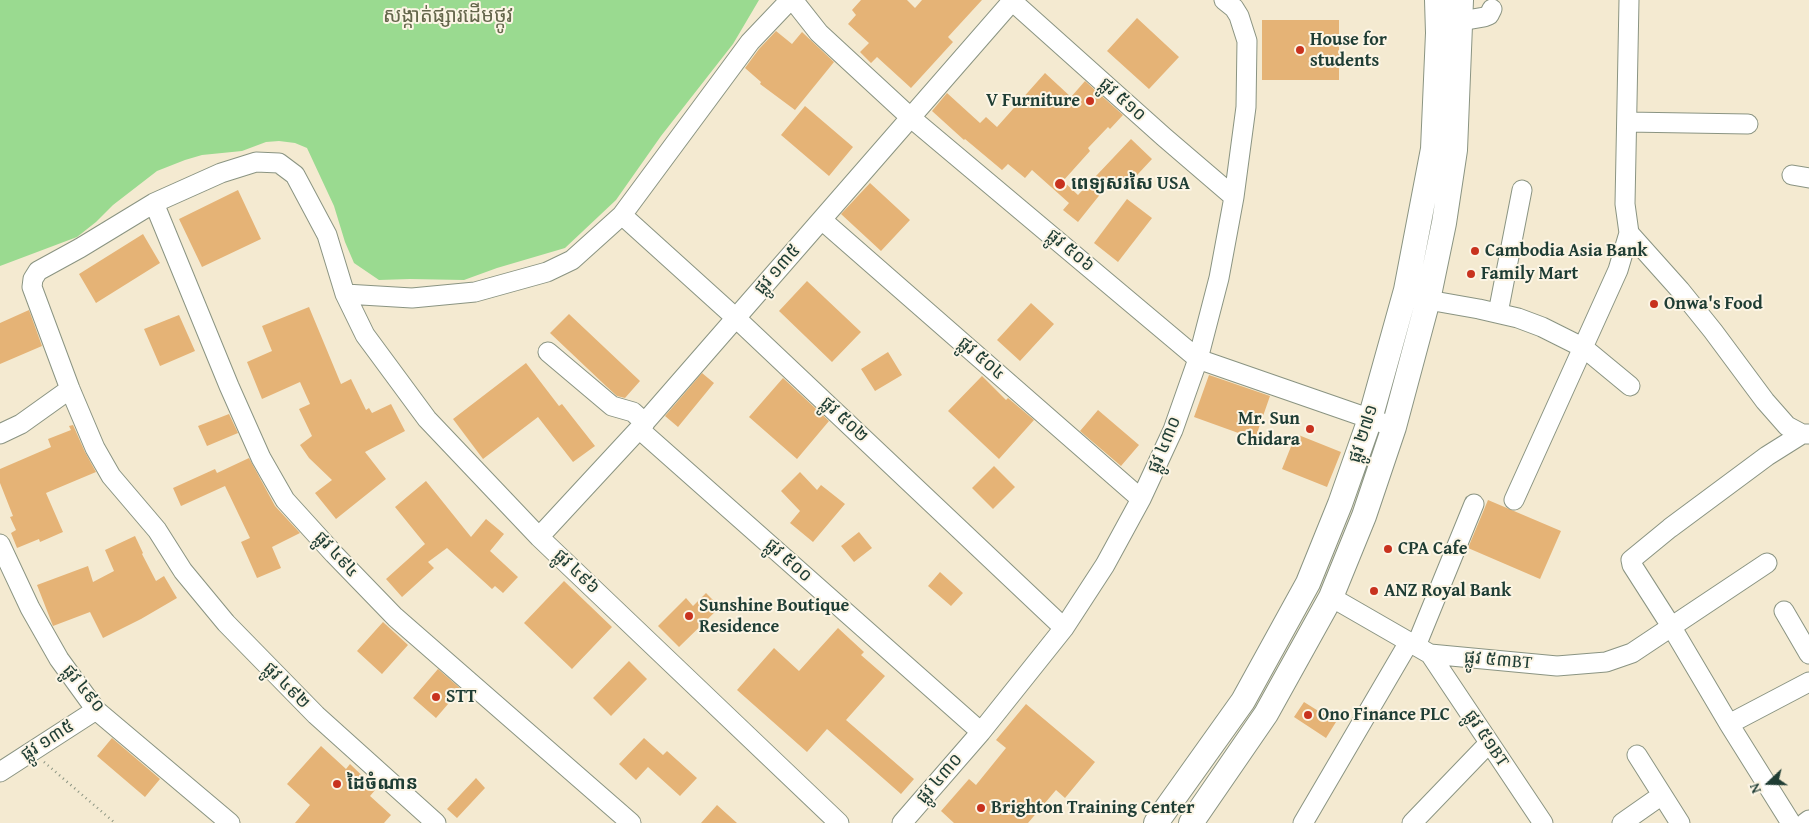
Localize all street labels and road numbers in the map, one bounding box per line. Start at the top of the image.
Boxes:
street label: ផ្លូវ ៥១០ [1094,73,1150,127]
street label: ផ្លូវ ៥០៦ [1042,225,1098,277]
street label: ផ្លូវ ១៣៥ [750,240,806,300]
street label: ផ្លូវ ៥០៤ [953,333,1009,385]
street label: ផ្លូវ ៥០២ [816,392,872,448]
street label: ផ្លូវ ២៧១ [1344,402,1384,466]
street label: ផ្លូវ ៤៣០ [1143,413,1187,477]
street label: ផ្លូវ ៤៩៤ [309,527,363,583]
street label: ផ្លូវ ៥០០ [760,534,816,588]
street label: ផ្លូវ ៤៩៦ [549,545,603,599]
street label: ផ្លូវ ៥៣BT [1463,647,1533,675]
street label: ផ្លូវ ៤៩២ [258,658,314,714]
street label: ផ្លូវ ៤៩០ [57,661,109,717]
street label: ផ្លូវ ៥១BT [1459,706,1513,772]
street label: ផ្លូវ ១៣៥ [17,716,79,766]
street label: ផ្លូវ ៤៣០ [912,749,968,809]

